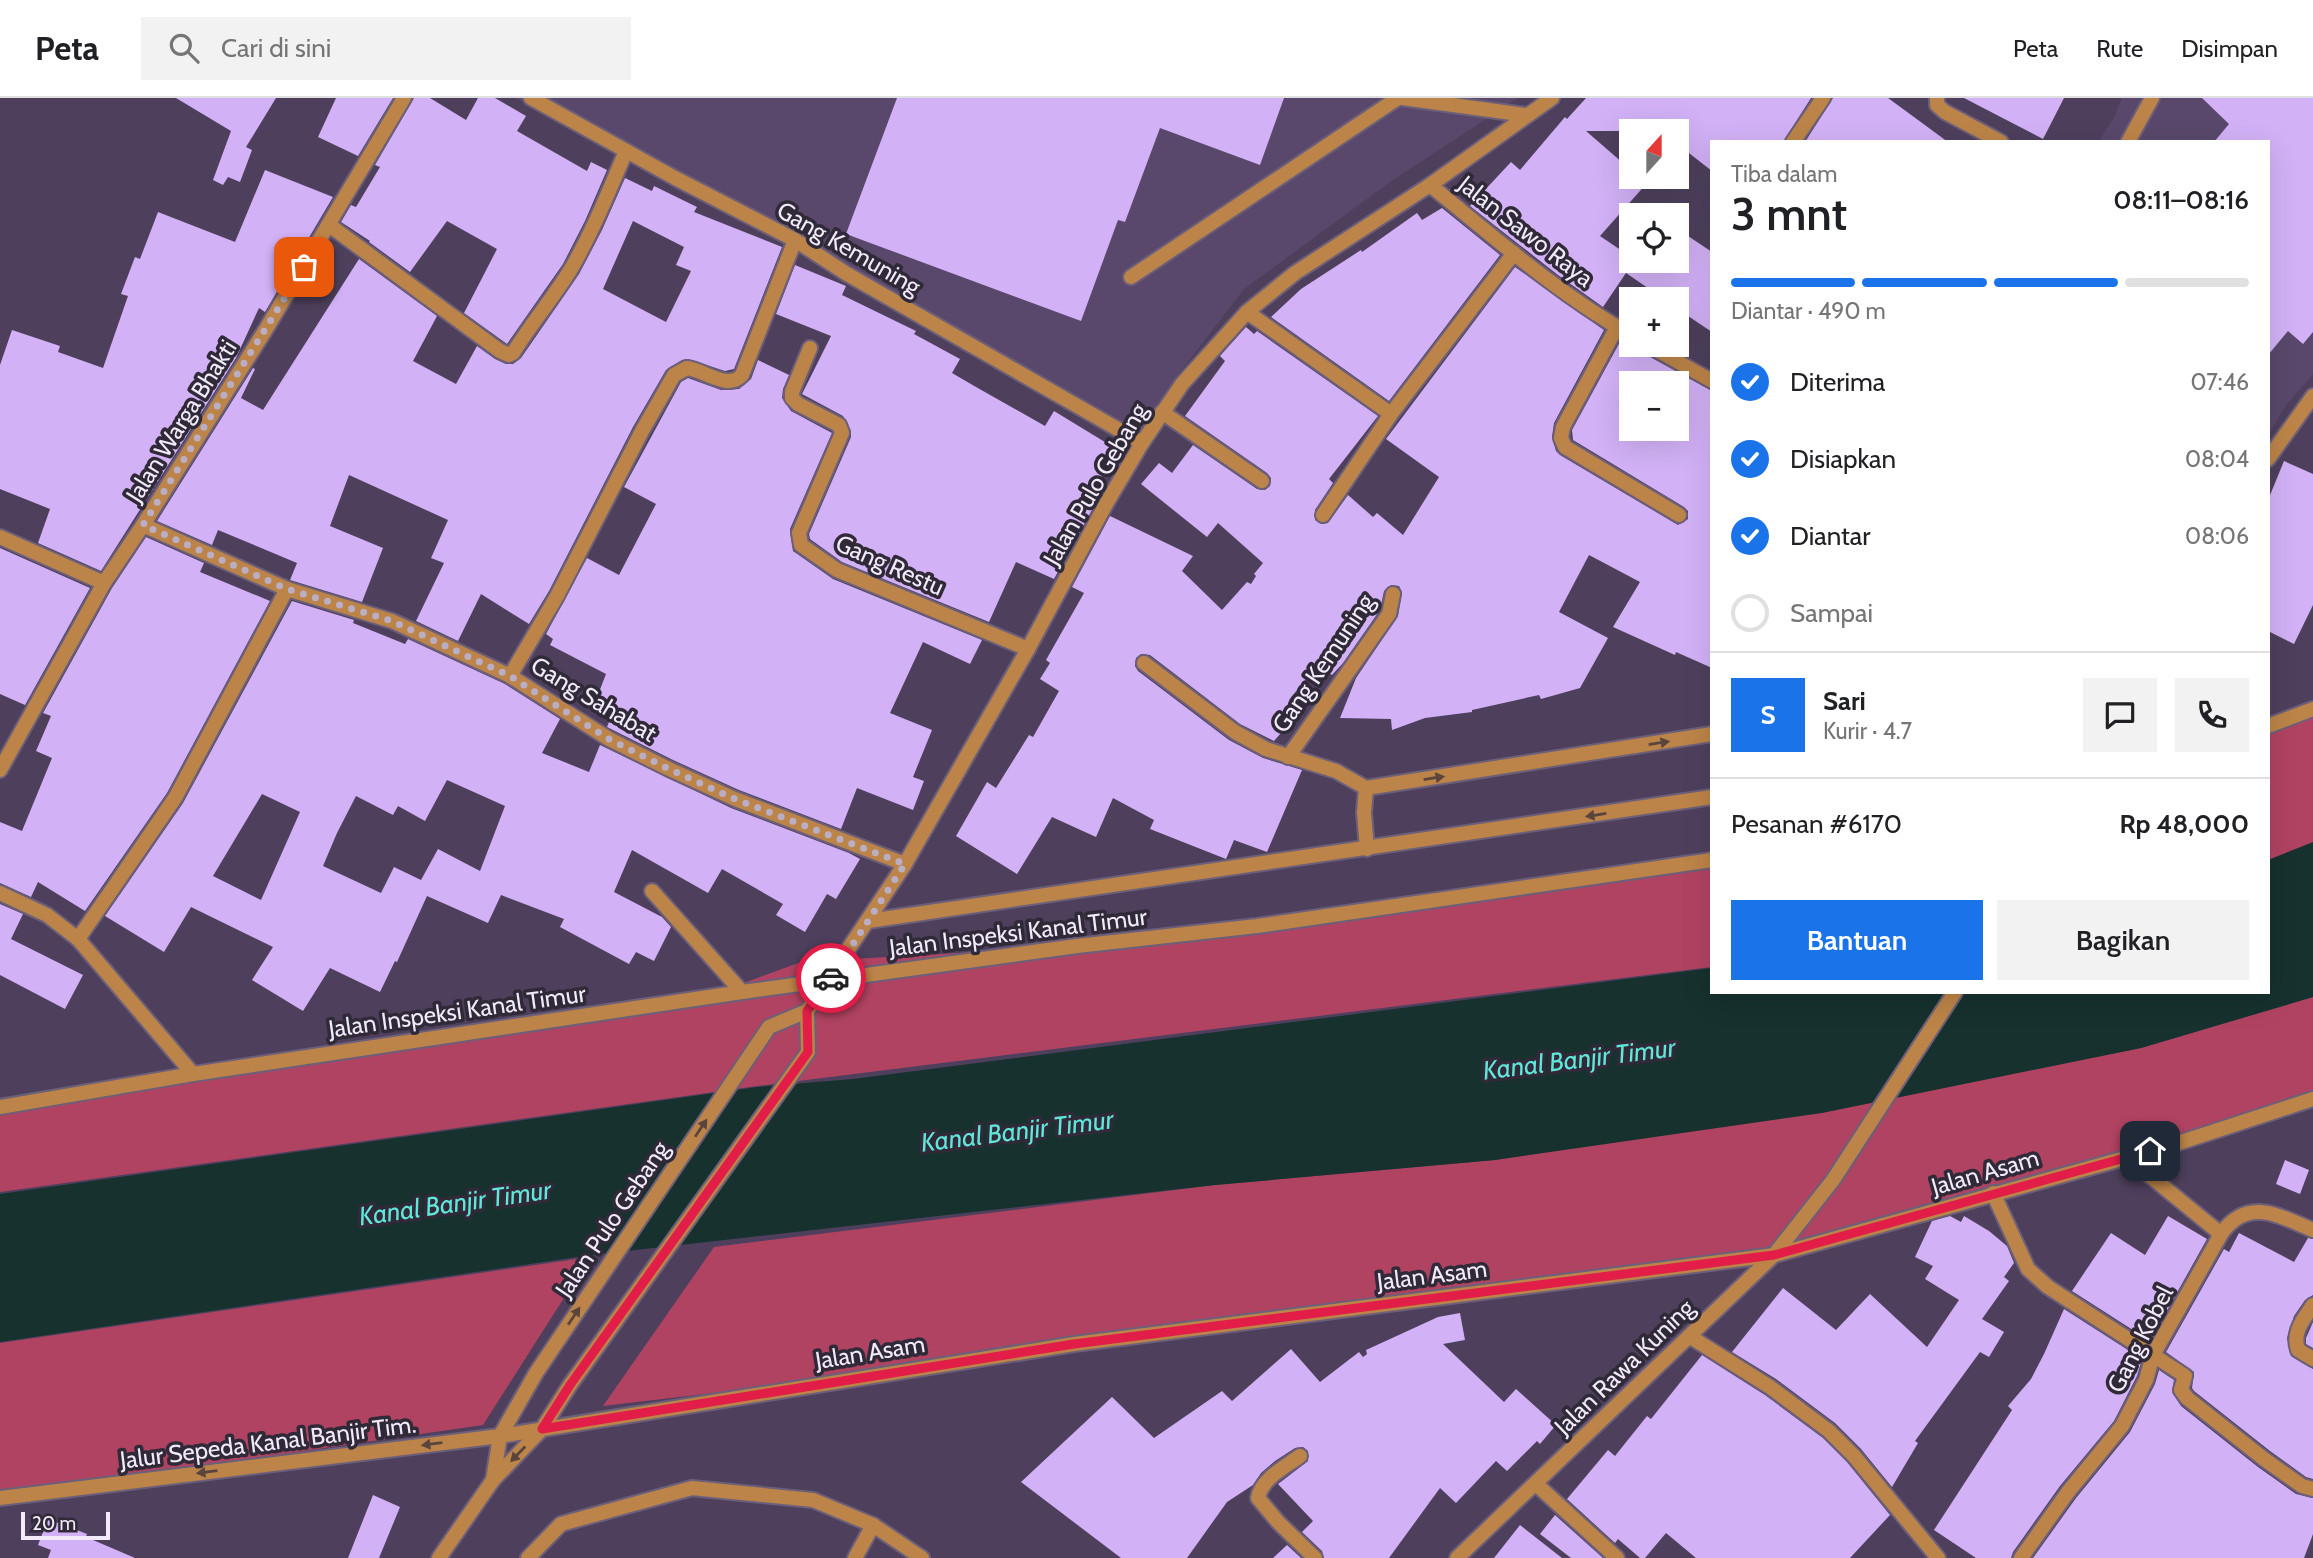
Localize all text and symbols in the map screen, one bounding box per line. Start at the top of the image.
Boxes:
search box [141,17,631,80]
text: Peta [35,28,99,68]
icon: search [165,29,203,67]
text: Cari di sini [221,32,331,64]
text: Peta [2013,34,2058,63]
text: Rute [2096,34,2143,63]
text: Disimpan [2181,34,2278,63]
north arrow [1619,119,1689,189]
map controls [1619,119,1689,441]
text: Tiba dalam [1731,160,1837,188]
street label: Jalan Sawo Raya [1452,169,1600,293]
text: 08:11–08:16 [2113,184,2249,216]
text: 3 mnt [1731,186,1847,242]
street label: Gang Kemuning [772,195,927,301]
button: locate [1619,203,1689,273]
pin [274,237,334,297]
icon: bag [285,248,323,286]
button: + [1619,287,1689,357]
text: Diantar · 490 m [1731,297,1886,325]
street label: Jalan Warga Bhakti [119,335,242,508]
icon: check [1731,363,1769,401]
text: Diterima [1790,366,1885,398]
text: 07:46 [2190,368,2249,396]
button: − [1619,371,1689,441]
street label: Jalan Pulo Gebang [1036,397,1154,571]
icon: check [1731,440,1769,478]
text: Disiapkan [1790,443,1896,475]
text: 08:04 [2185,445,2249,473]
icon: check [1731,517,1769,555]
text: Diantar [1790,520,1871,552]
text: 08:06 [2185,522,2249,550]
street label: Gang Restu [831,528,949,602]
street label: Gang Kemuning [1266,587,1381,738]
text: Sampai [1790,597,1873,629]
street label: Gang Sahabat [526,650,662,748]
button: chat [2083,678,2157,752]
button: phone [2175,678,2249,752]
text: Sari [1823,685,1866,717]
text: S [1760,699,1776,731]
text: Kurir · 4.7 [1823,717,1912,745]
one-way arrow [1648,737,1670,748]
one-way arrow [1423,772,1445,783]
text: Pesanan #6170 [1731,808,1902,840]
text: Rp 48,000 [2119,808,2249,840]
one-way arrow [1584,809,1606,820]
button: Bantuan [1731,900,1983,980]
button: Bagikan [1997,900,2249,980]
street label: Jalan Inspeksi Kanal Timur [886,902,1149,962]
courier [796,943,866,1013]
icon: car [812,959,850,997]
street label: Jalan Inspeksi Kanal Timur [326,979,588,1044]
water label: Kanal Banjir Timur [1481,1031,1678,1087]
water label: Kanal Banjir Timur [919,1103,1116,1159]
one-way arrow [695,1118,708,1138]
pin [2120,1121,2180,1181]
icon: home [2131,1132,2169,1170]
street label: Jalan Pulo Gebang [548,1134,676,1303]
street label: Jalan Asam [1927,1143,2042,1201]
water label: Kanal Banjir Timur [357,1174,554,1232]
street label: Jalan Asam [1374,1254,1489,1296]
street label: Gang Kobel [2101,1281,2179,1397]
street label: Jalan Rawa Kuning [1548,1292,1701,1442]
one-way arrow [567,1307,581,1325]
street label: Jalan Asam [812,1329,927,1375]
street label: Jalur Sepeda Kanal Banjir Tim. [117,1409,418,1475]
one-way arrow [421,1439,443,1450]
one-way arrow [511,1445,527,1462]
one-way arrow [196,1467,218,1478]
scale bar [21,1509,110,1541]
text: 20 m [32,1512,76,1535]

